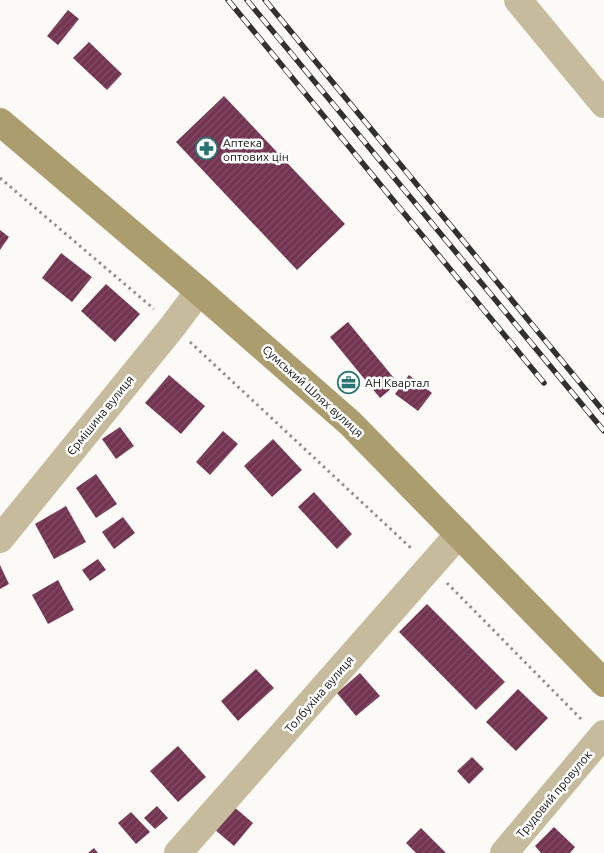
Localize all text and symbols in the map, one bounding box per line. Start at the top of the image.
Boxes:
place label: Аптека оптових цін [223,136,289,163]
pharmacy icon: Аптека оптових цін [195,137,219,161]
street label: Сумський Шлях вулиця [260,343,366,439]
office icon: АН Квартал [337,370,361,394]
street label: Єрмішина вулиця [64,373,136,457]
place label: АН Квартал [365,376,430,389]
street label: Толбухіна вулиця [282,653,356,735]
street label: Трудовий провулок [514,748,594,840]

